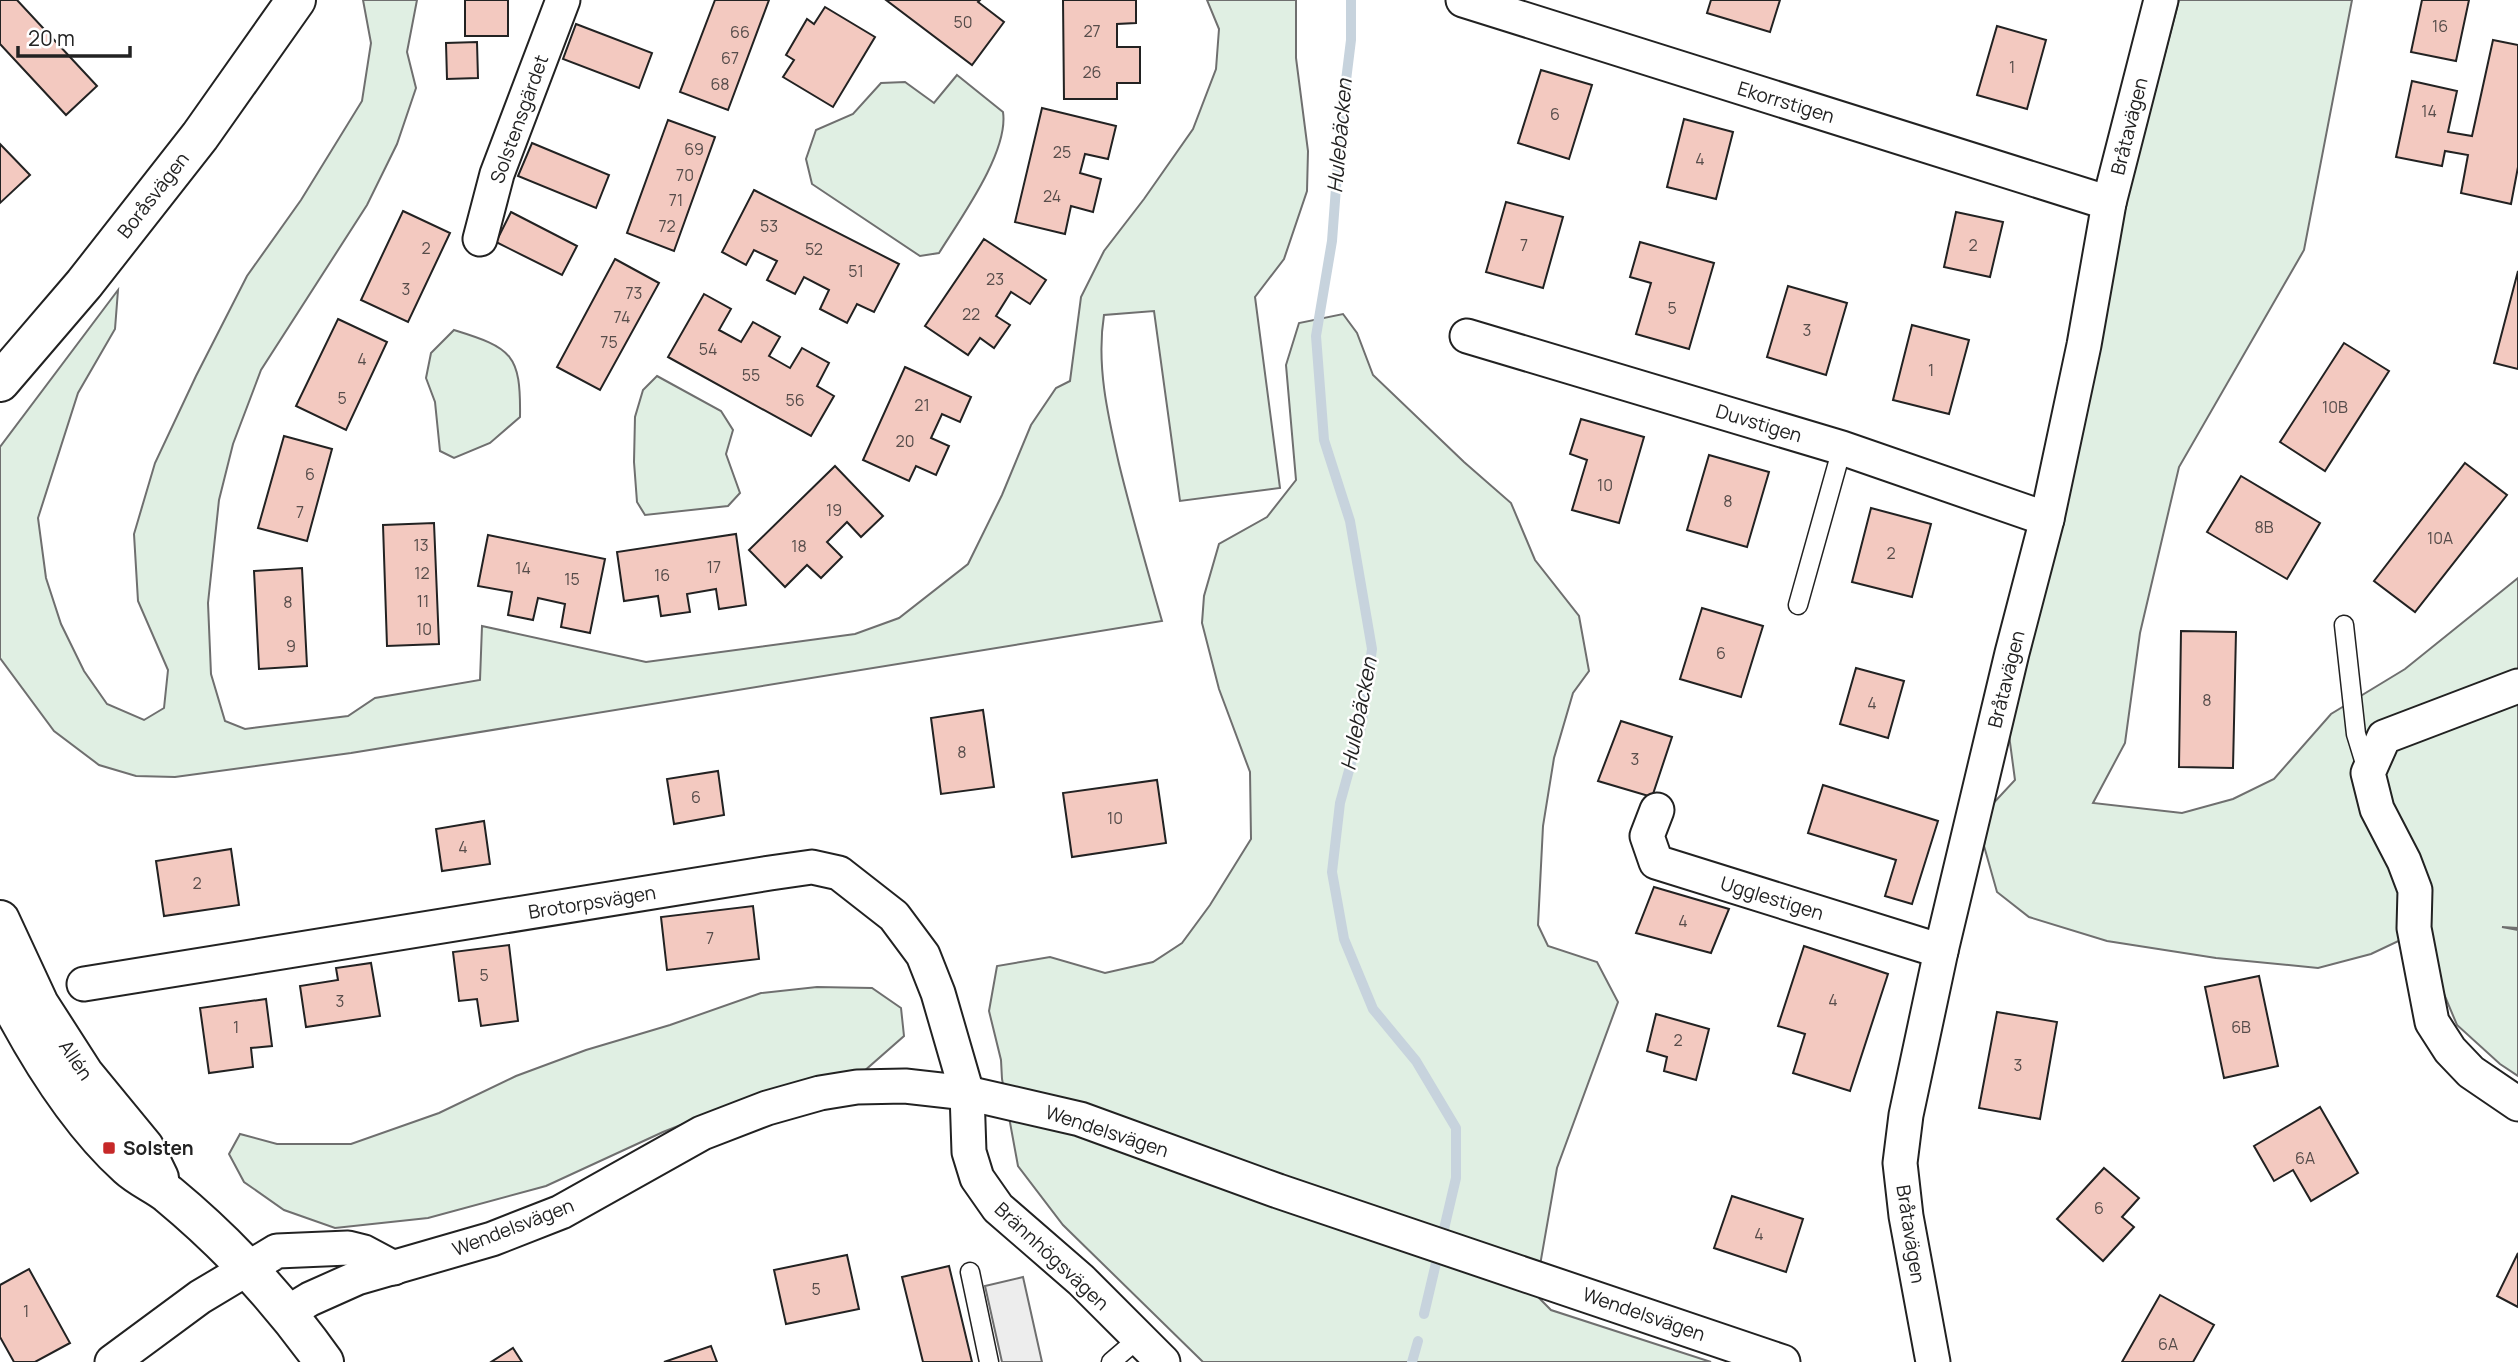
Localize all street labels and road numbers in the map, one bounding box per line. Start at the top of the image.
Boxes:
street label: Solstensgärdet [484,51,554,187]
street label: Ekorrstigen [1734,75,1838,129]
street label: Bråtavägen [2104,75,2154,177]
street label: Boråsvägen [111,147,195,243]
street label: Duvstigen [1713,398,1805,448]
street label: Bråtavägen [1981,628,2031,730]
street label: Ugglestigen [1717,870,1827,926]
street label: Brotorpsvägen [526,879,658,925]
street label: Allén [53,1035,99,1085]
street label: Wendelsvägen [1042,1099,1172,1163]
street label: Bråtavägen [1890,1183,1932,1285]
street label: Wendelsvägen [449,1192,577,1262]
street label: Brännhögsvägen [989,1196,1115,1316]
street label: Wendelsvägen [1579,1281,1709,1347]

